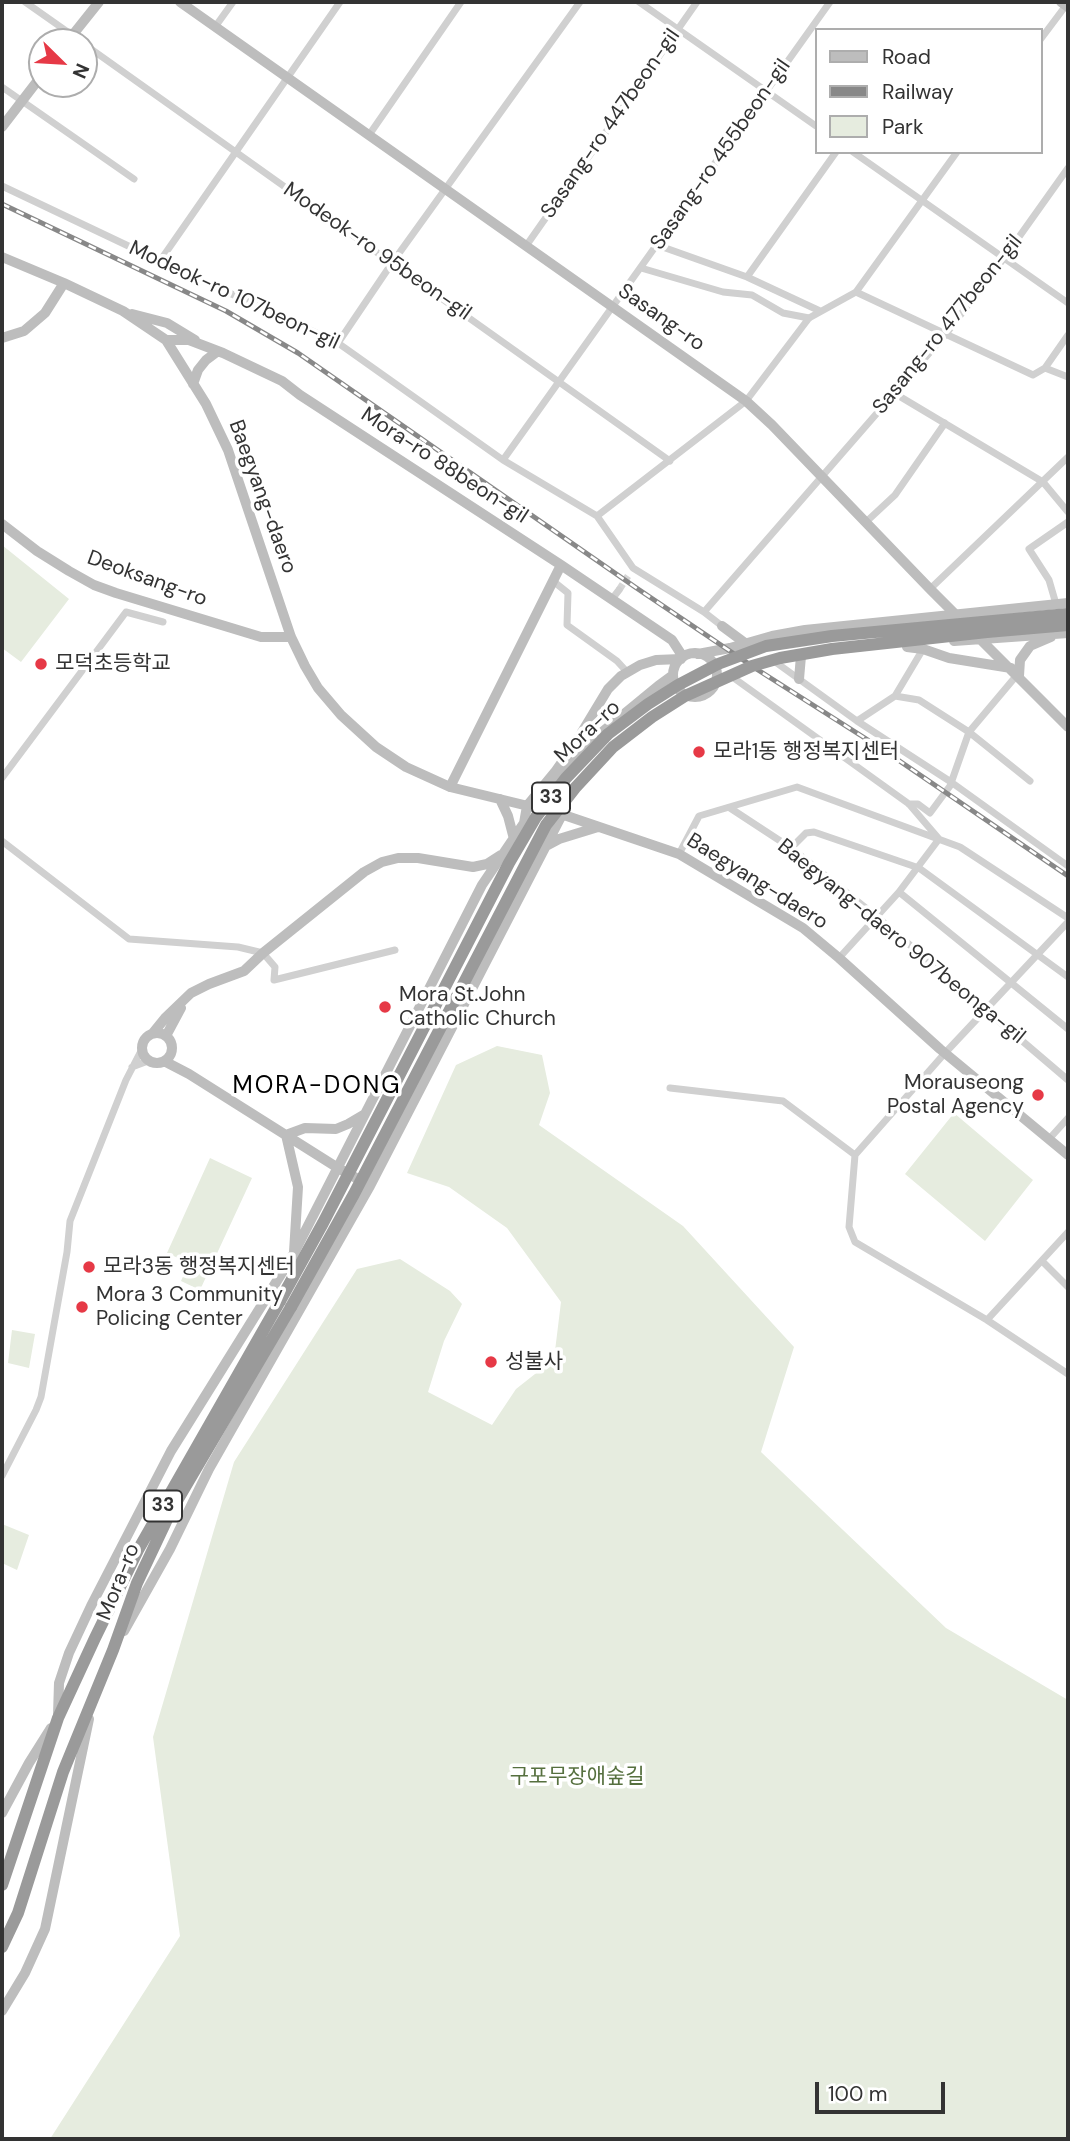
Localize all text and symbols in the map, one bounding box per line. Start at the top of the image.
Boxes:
street label: Sasang-ro 447beon-gil [536,25,686,223]
north arrow [28,28,98,98]
legend [814,28,1042,154]
text: Road [882,43,931,71]
street label: Sasang-ro 455beon-gil [646,55,796,255]
text: N [67,60,95,82]
text: Railway [882,78,954,106]
text: Park [882,113,923,141]
street label: Modeok-ro 95beon-gil [278,178,476,326]
street label: Sasang-ro 477beon-gil [868,230,1028,420]
street label: Modeok-ro 107beon-gil [125,236,343,356]
street label: Sasang-ro [613,279,709,357]
street label: Mora-ro 88beon-gil [356,403,532,529]
street label: Baegyang-daero [223,417,301,577]
street label: Deoksang-ro [84,546,210,612]
place label: 모덕초등학교 [55,651,171,677]
marker: 모덕초등학교 [33,656,49,672]
street label: Mora-ro [550,695,626,769]
place label: 모라1동 행정복지센터 [713,739,899,765]
marker: 모라1동 행정복지센터 [691,744,707,760]
road number: 33 [532,782,570,814]
street label: Baegyang-daero [682,828,832,936]
street label: Baegyang-daero 907beonga-gil [772,834,1030,1050]
place label: Mora St.John Catholic Church [399,982,556,1032]
marker: Mora St.John Catholic Church [377,999,393,1015]
place label: Morauseong Postal Agency [887,1070,1024,1120]
district label: MORA-DONG [234,1073,400,1101]
marker: Morauseong Postal Agency [1030,1087,1046,1103]
place label: 모라3동 행정복지센터 [103,1254,295,1280]
marker: 모라3동 행정복지센터 [81,1259,97,1275]
place label: Mora 3 Community Policing Center [96,1282,283,1332]
marker: Mora 3 Community Policing Center [74,1299,90,1315]
place label: 성불사 [505,1349,563,1375]
marker: 성불사 [483,1354,499,1370]
road number: 33 [144,1490,182,1522]
street label: Mora-ro [92,1540,146,1624]
park label: 구포무장애숲길 [509,1764,645,1790]
scale bar [818,2068,948,2112]
text: 100 m [828,2080,888,2108]

